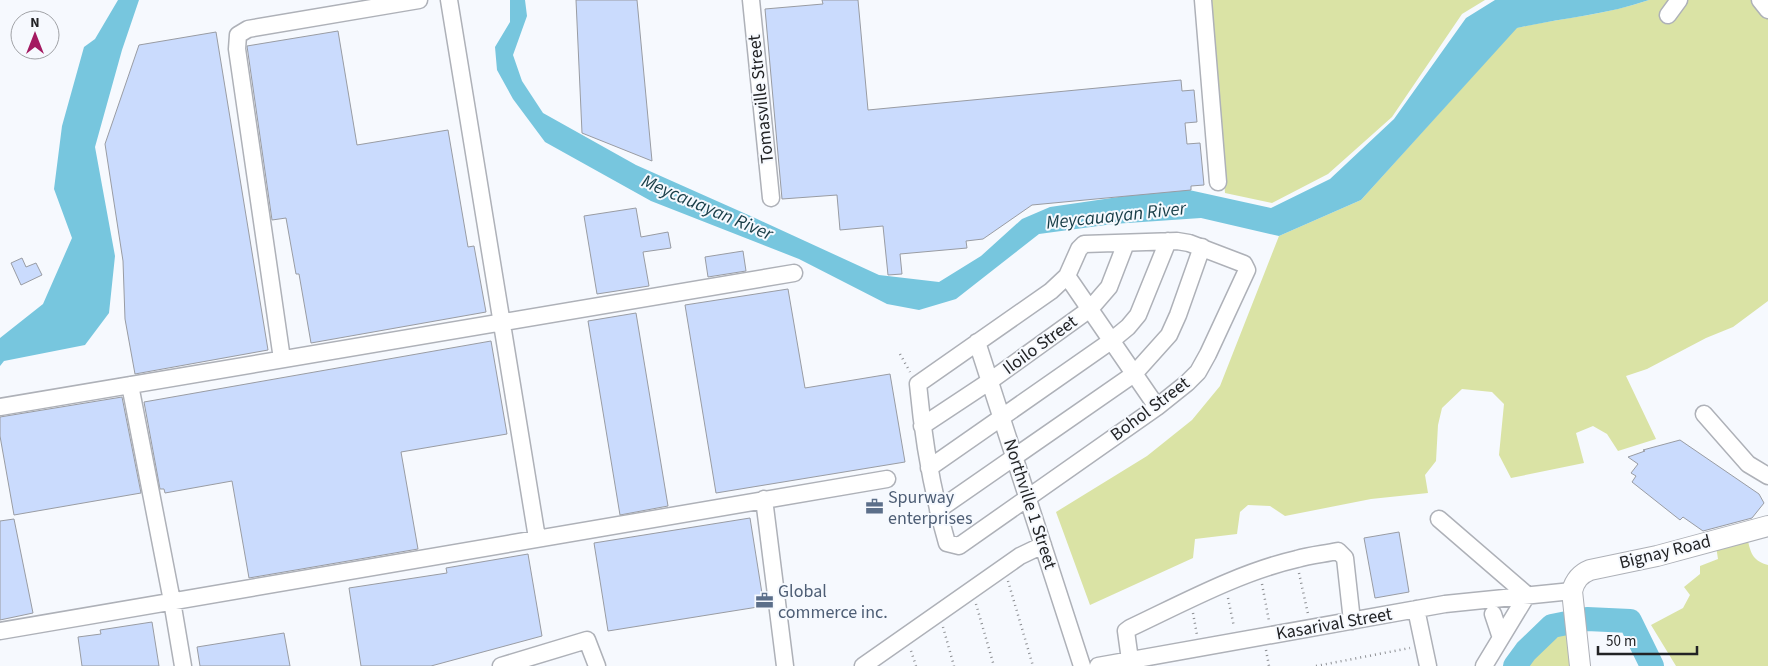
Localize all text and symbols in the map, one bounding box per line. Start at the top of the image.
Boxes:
north arrow [10,10,60,60]
text: N [30,13,40,33]
street label: Tomasville Street [742,33,780,165]
water label: Meycauayan River [637,168,778,248]
water label: Meycauayan River [1045,195,1189,237]
street label: Iloilo Street [998,309,1082,381]
street label: Bohol Street [1105,371,1195,447]
street label: Northville 1 Street [997,436,1063,572]
place label: Spurway enterprises [888,485,972,531]
office icon: Spurway enterprises [864,497,884,517]
street label: Bignay Road [1617,529,1713,575]
place label: Global commerce inc. [778,579,888,625]
office icon: Global commerce inc. [754,591,774,611]
street label: Kasarival Street [1274,602,1394,646]
scale bar [1598,624,1697,656]
text: 50 m [1606,631,1636,652]

